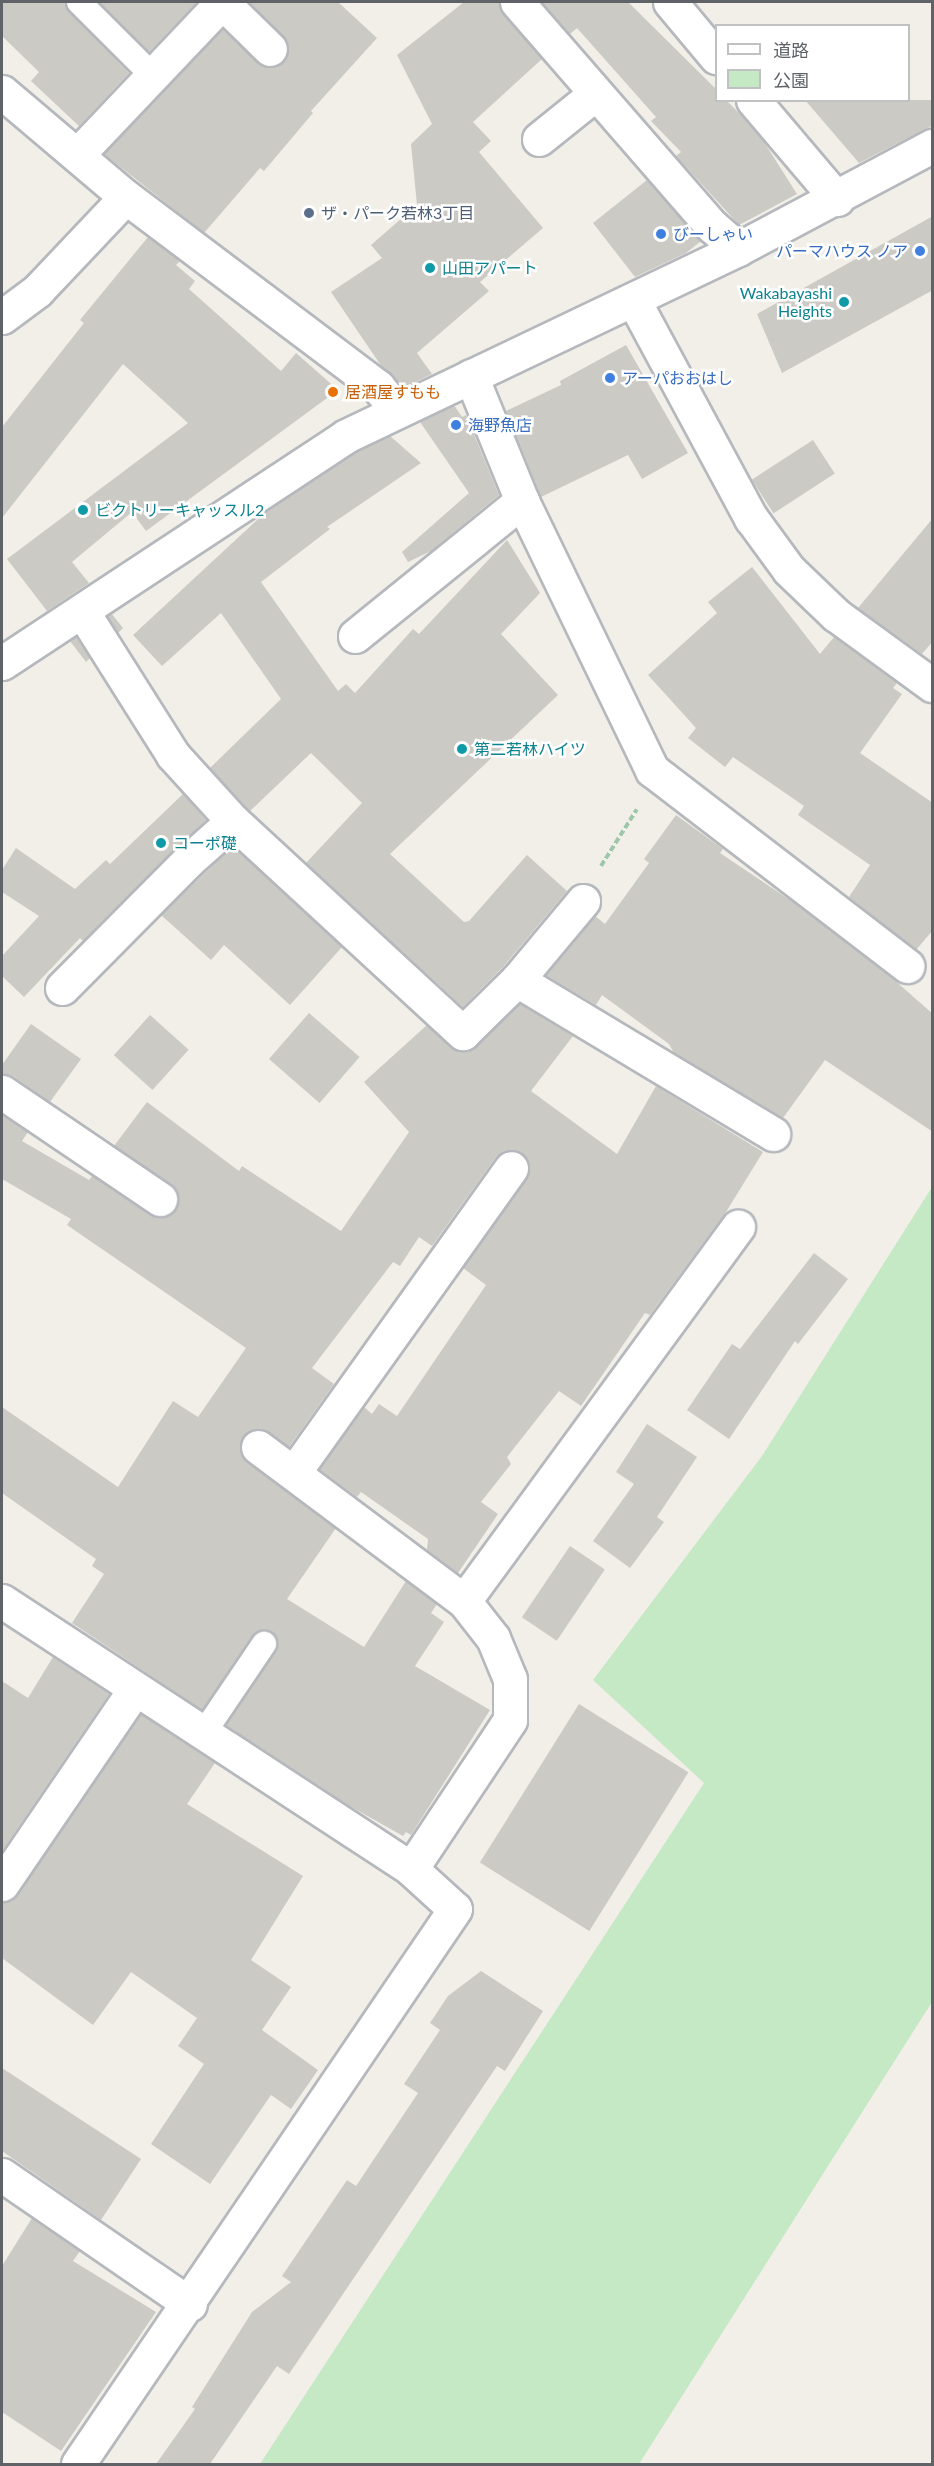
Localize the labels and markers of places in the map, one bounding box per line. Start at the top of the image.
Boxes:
place label: ザ・パーク若林3丁目 [321,203,474,223]
marker: ザ・パーク若林3丁目 [302,206,316,220]
place label: びーしゃい [673,224,753,244]
marker: びーしゃい [654,227,668,241]
place label: パーマハウス ノア [776,241,908,261]
marker: パーマハウス ノア [913,244,927,258]
place label: 山田アパート [442,258,538,278]
marker: 山田アパート [423,261,437,275]
place label: Wakabayashi Heights [740,283,832,321]
marker: Wakabayashi Heights [837,295,851,309]
place label: アーパおおはし [622,368,733,388]
marker: アーパおおはし [603,371,617,385]
place label: 居酒屋すもも [345,382,441,402]
marker: 居酒屋すもも [326,385,340,399]
place label: 海野魚店 [468,415,532,435]
marker: 海野魚店 [449,418,463,432]
place label: ビクトリーキャッスル2 [95,500,264,520]
marker: ビクトリーキャッスル2 [76,503,90,517]
place label: 第二若林ハイツ [474,739,586,759]
marker: 第二若林ハイツ [455,742,469,756]
place label: コーポ礎 [173,833,237,853]
marker: コーポ礎 [154,836,168,850]

